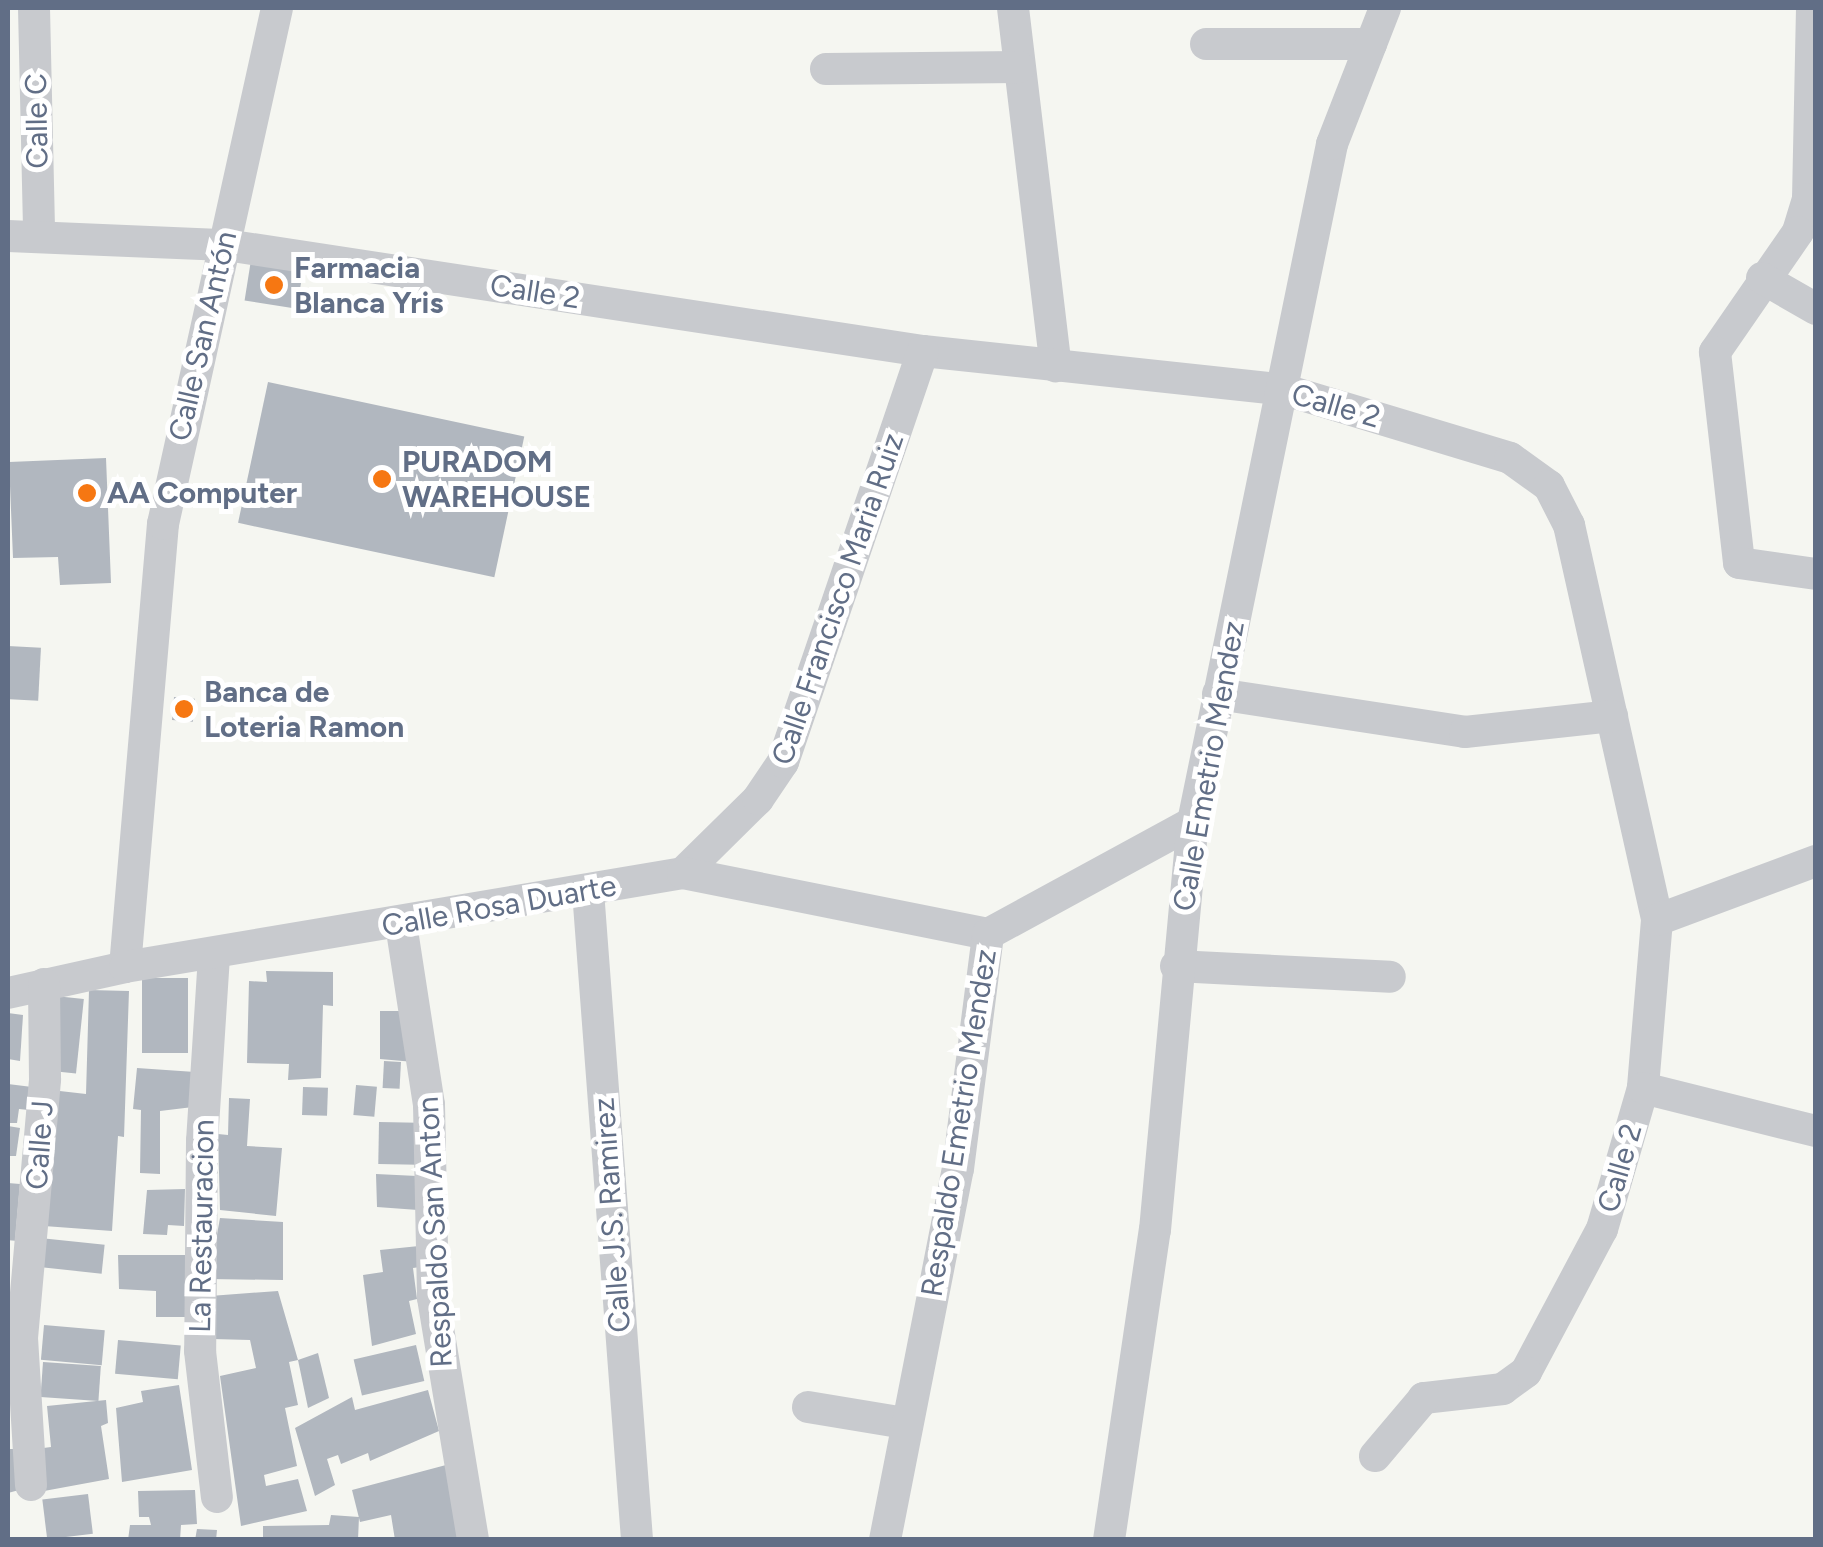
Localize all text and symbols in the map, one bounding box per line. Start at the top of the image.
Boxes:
street label: Calle C [18,73,56,169]
street label: Calle San Antón [161,228,245,444]
place label: Farmacia Blanca Yris [294,250,443,320]
street label: Calle 2 [487,267,583,317]
marker: Farmacia Blanca Yris [263,274,285,296]
street label: Calle 2 [1287,376,1385,436]
street label: Calle Francisco Maria Ruiz [764,429,912,769]
place label: PURADOM WAREHOUSE [402,444,591,514]
marker: PURADOM WAREHOUSE [371,468,393,490]
place label: AA Computer [107,475,297,511]
marker: AA Computer [76,482,98,504]
street label: Calle Emetrio Mendez [1166,618,1252,914]
place label: Banca de Loteria Ramon [204,674,404,744]
marker: Banca de Loteria Ramon [173,698,195,720]
street label: Calle Rosa Duarte [379,868,619,944]
street label: Respaldo Emetrio Mendez [914,947,1004,1299]
street label: Respaldo San Anton [410,1096,460,1368]
street label: Calle J.S. Ramirez [586,1096,638,1334]
street label: Calle J [19,1099,61,1191]
street label: La Restauracion [182,1119,222,1333]
street label: Calle 2 [1590,1119,1650,1217]

